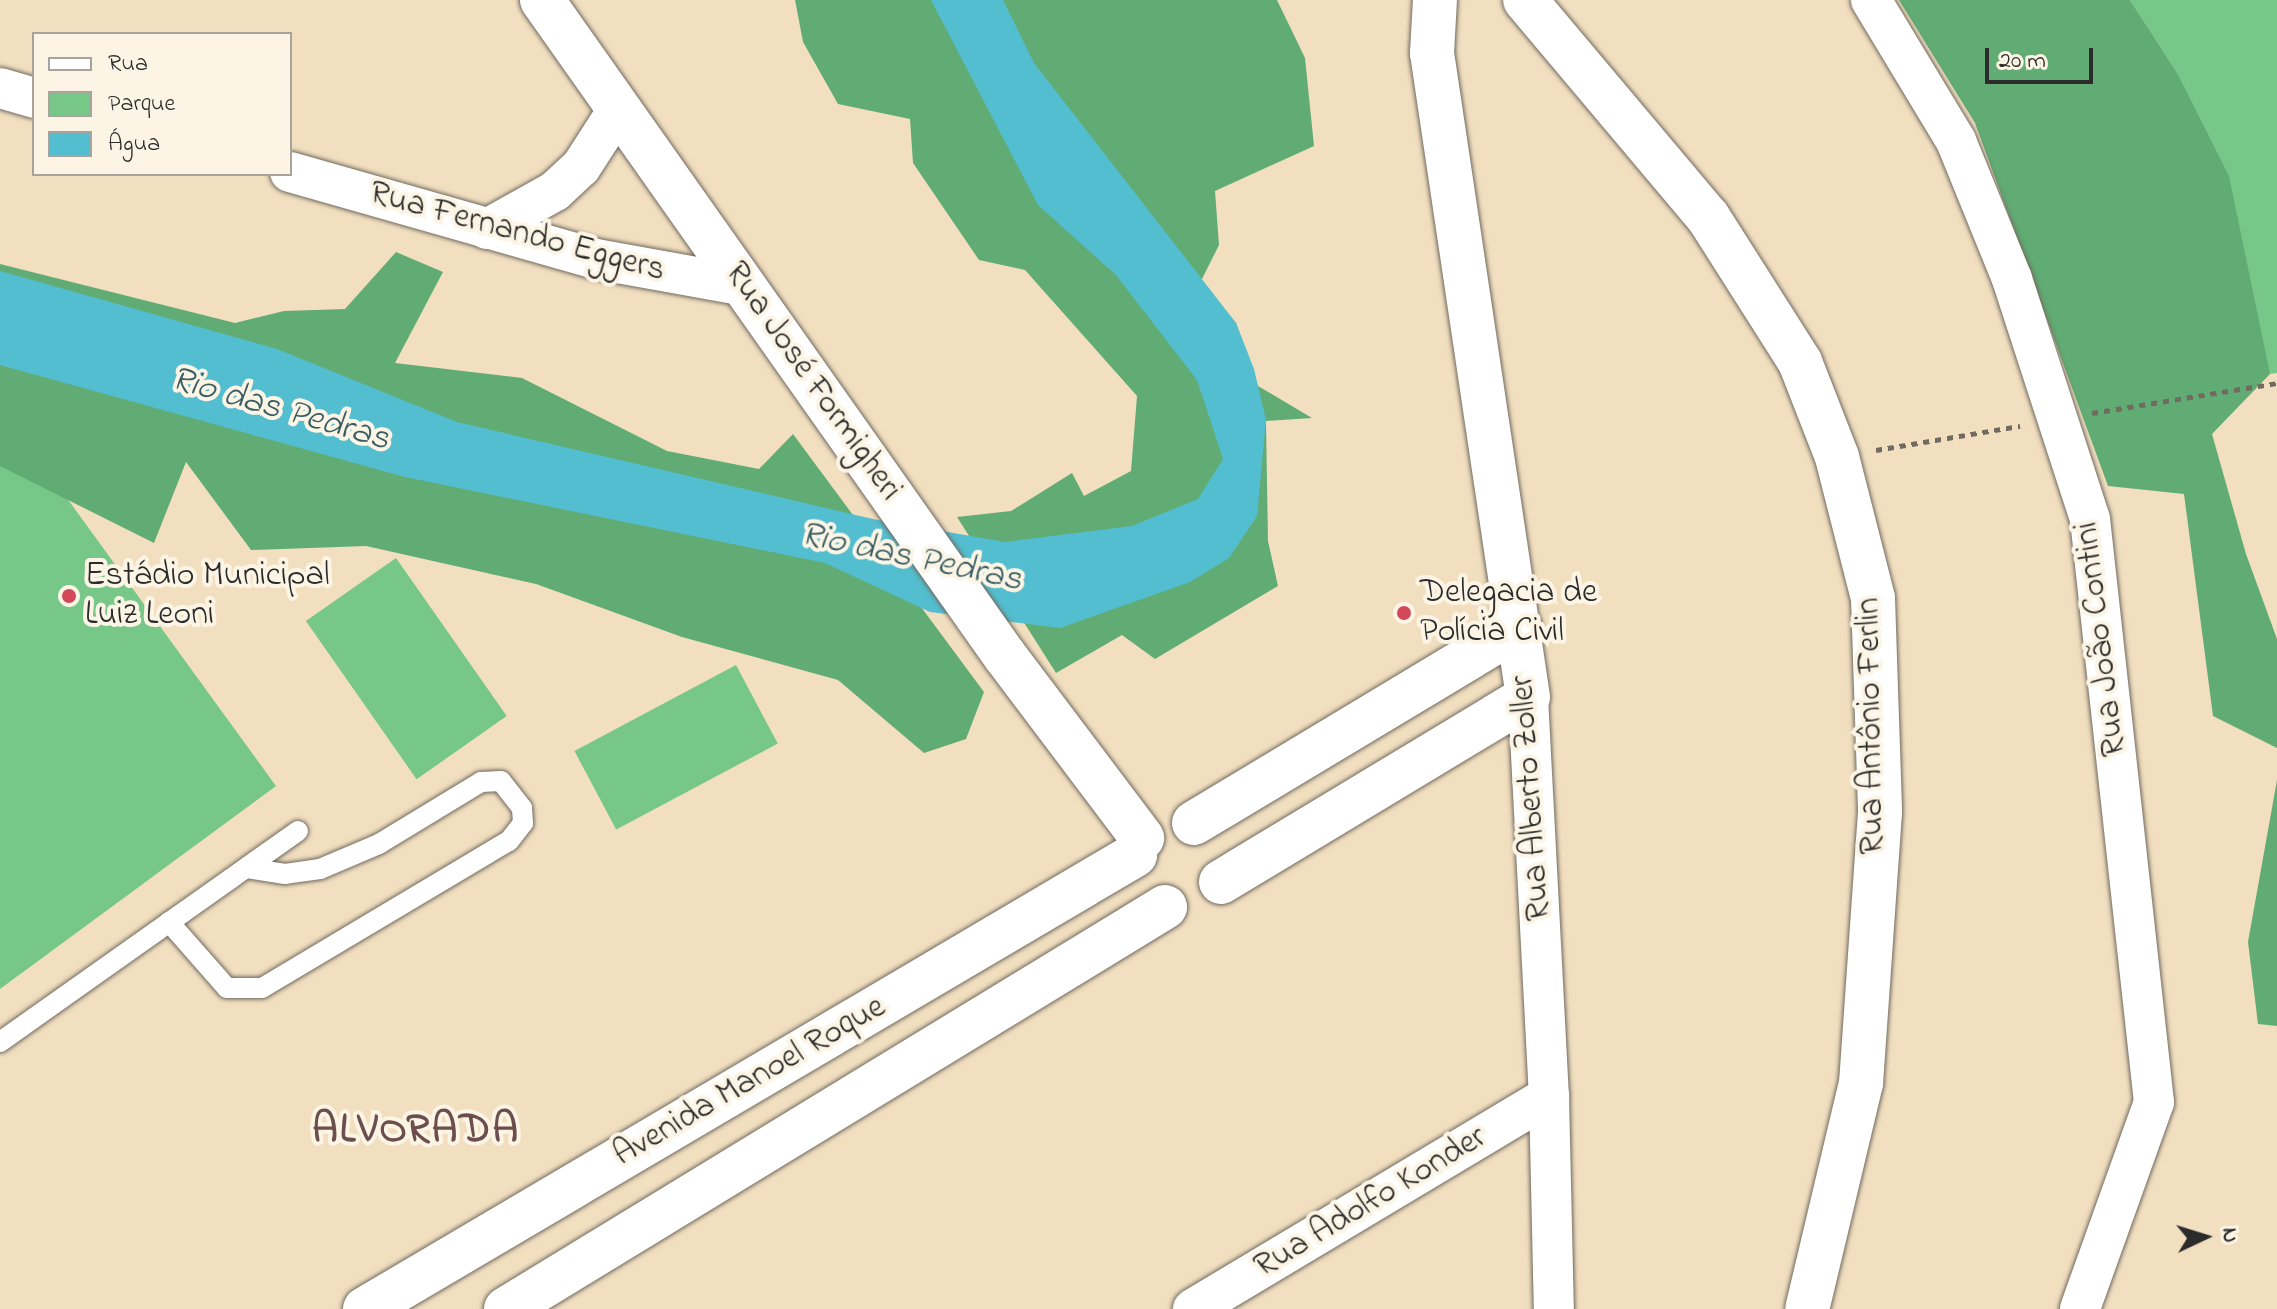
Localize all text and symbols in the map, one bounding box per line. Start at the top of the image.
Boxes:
legend [32,32,292,176]
scale bar [1989,32,2097,82]
text: 20 m [1999,44,2046,79]
text: Rua [108,47,148,82]
text: Parque [108,87,175,122]
text: Água [108,127,160,162]
street label: Rua Fernando Eggers [365,174,669,292]
street label: Rua José Formigheri [714,255,910,509]
water label: Rio das Pedras [166,358,394,462]
water label: Rio das Pedras [796,513,1026,603]
street label: Rua João Contini [2067,519,2137,759]
place label: Estádio Municipal Luiz Leoni [85,556,330,636]
place label: Delegacia de Polícia Civil [1420,573,1597,652]
marker: Estádio Municipal Luiz Leoni [60,587,78,605]
street label: Rua Antônio Ferlin [1849,597,1895,855]
marker: Delegacia de Polícia Civil [1395,604,1413,622]
street label: Rua Alberto Zoller [1503,674,1561,922]
street label: Avenida Manoel Roque [607,988,893,1176]
district label: ALVORADA [312,1106,520,1156]
street label: Rua Adolfo Konder [1248,1118,1494,1288]
north arrow [2165,1197,2245,1277]
text: N [2212,1227,2245,1244]

